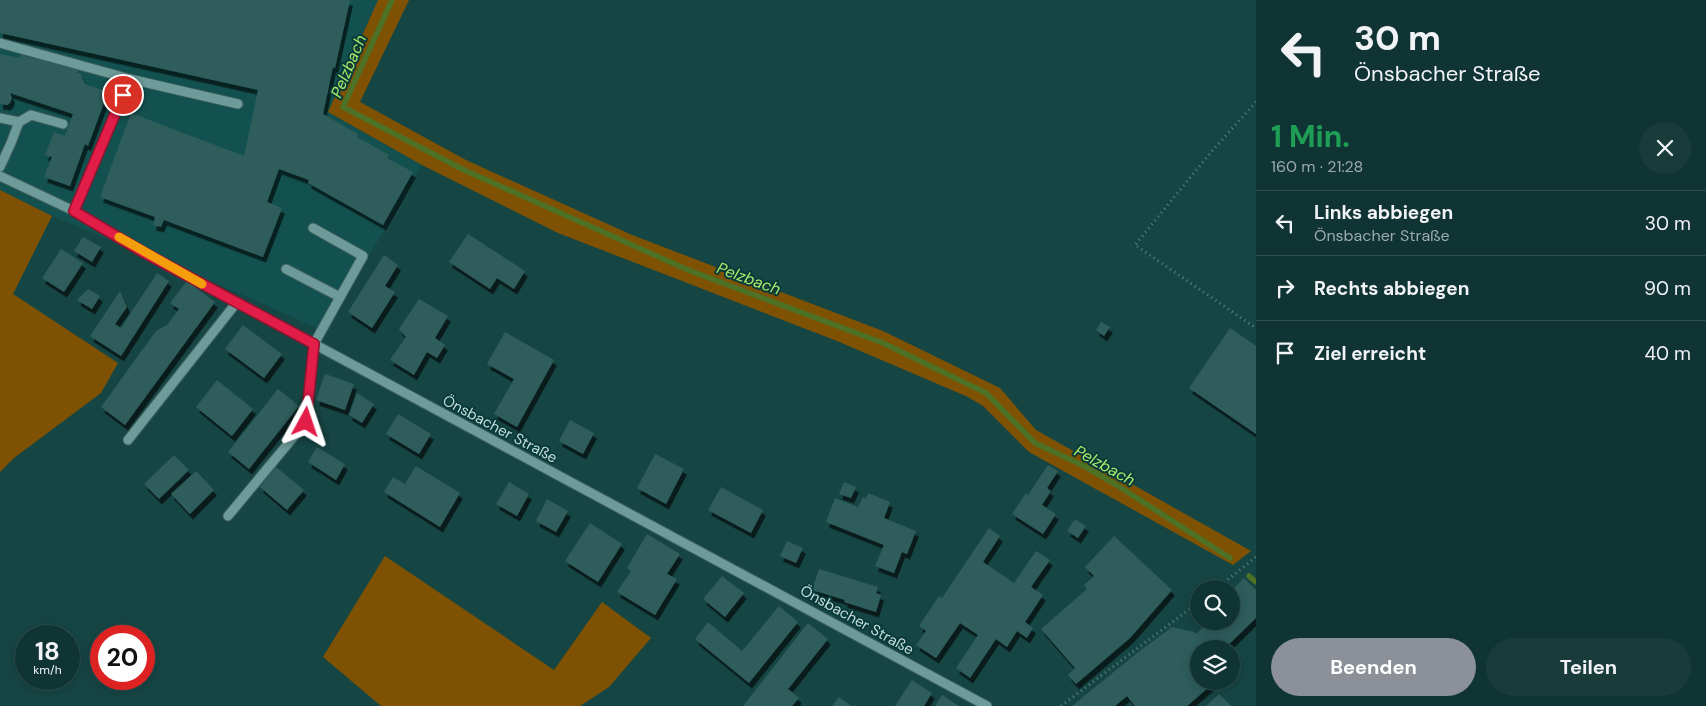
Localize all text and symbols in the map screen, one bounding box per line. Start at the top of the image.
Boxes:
text: 30 m [1354,15,1441,61]
icon: left [1271,20,1336,85]
water label: Pelzbach [326,32,371,101]
text: Önsbacher Straße [1354,59,1540,88]
pin [102,74,144,116]
icon: arrive [109,81,137,109]
text: 1 Min. [1271,117,1350,156]
button: close [1639,122,1691,174]
text: 160 m · 21:28 [1271,156,1363,177]
text: Links abbiegen [1314,200,1453,225]
icon: left [1271,209,1299,237]
text: 30 m [1645,211,1691,236]
text: Önsbacher Straße [1314,225,1450,246]
water label: Pelzbach [714,257,784,300]
icon: right [1271,274,1299,302]
text: Rechts abbiegen [1314,276,1469,301]
text: 90 m [1644,276,1691,301]
icon: arrive [1271,339,1299,367]
text: Ziel erreicht [1314,341,1426,366]
text: 40 m [1644,341,1691,366]
street label: Önsbacher Straße [439,390,561,468]
position arrow [279,395,331,447]
water label: Pelzbach [1071,440,1139,491]
street label: Önsbacher Straße [797,580,917,660]
map controls [1190,580,1240,690]
button: search [1190,580,1240,630]
speed limit sign: 20 [90,625,155,690]
text: 18 [35,635,60,668]
button: Beenden [1271,638,1476,696]
button: Teilen [1486,638,1691,696]
button: layers [1190,640,1240,690]
text: km/h [33,662,62,678]

